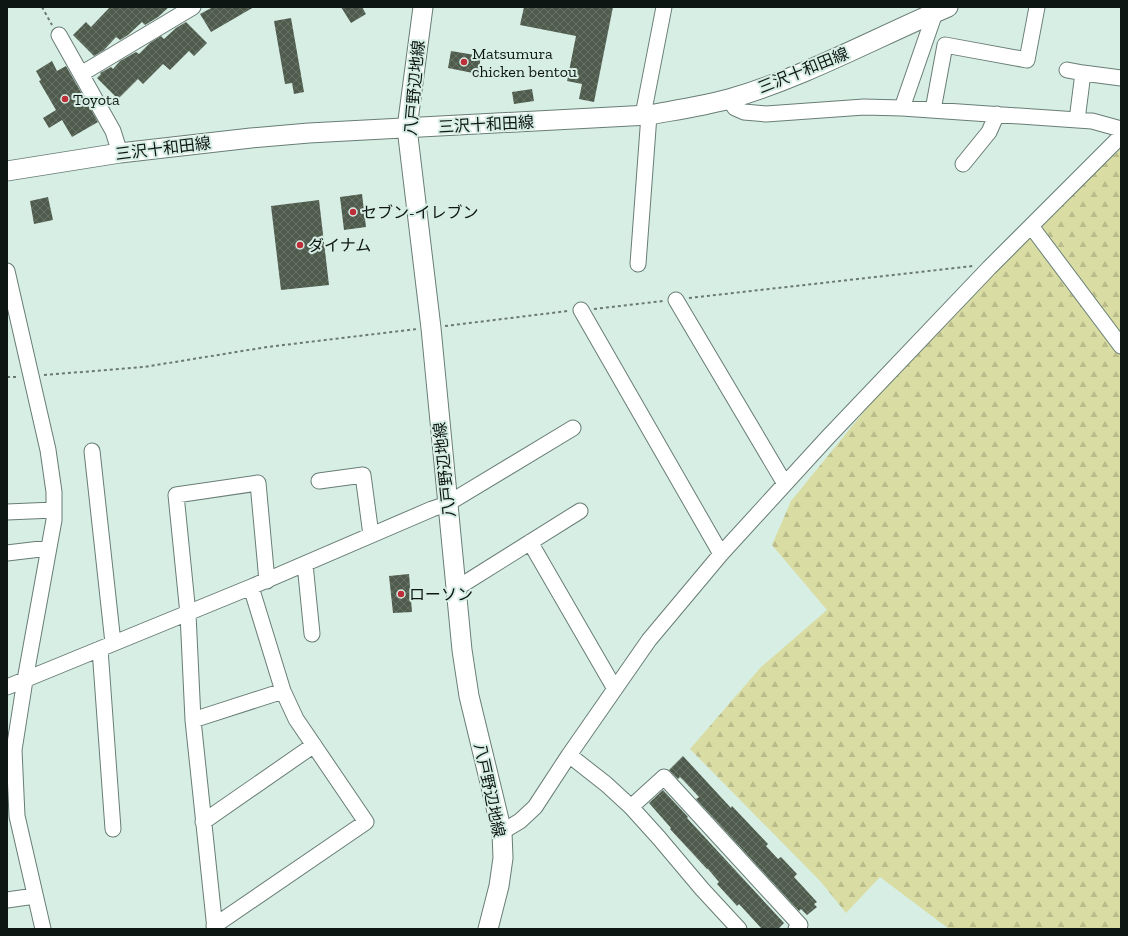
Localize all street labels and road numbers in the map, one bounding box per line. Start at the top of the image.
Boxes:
street label: 八戸野辺地線 [401,39,428,137]
street label: 三沢十和田線 [755,44,851,97]
street label: 三沢十和田線 [438,112,534,136]
street label: 三沢十和田線 [114,133,212,164]
street label: 八戸野辺地線 [430,421,459,519]
street label: 八戸野辺地線 [470,741,509,839]

